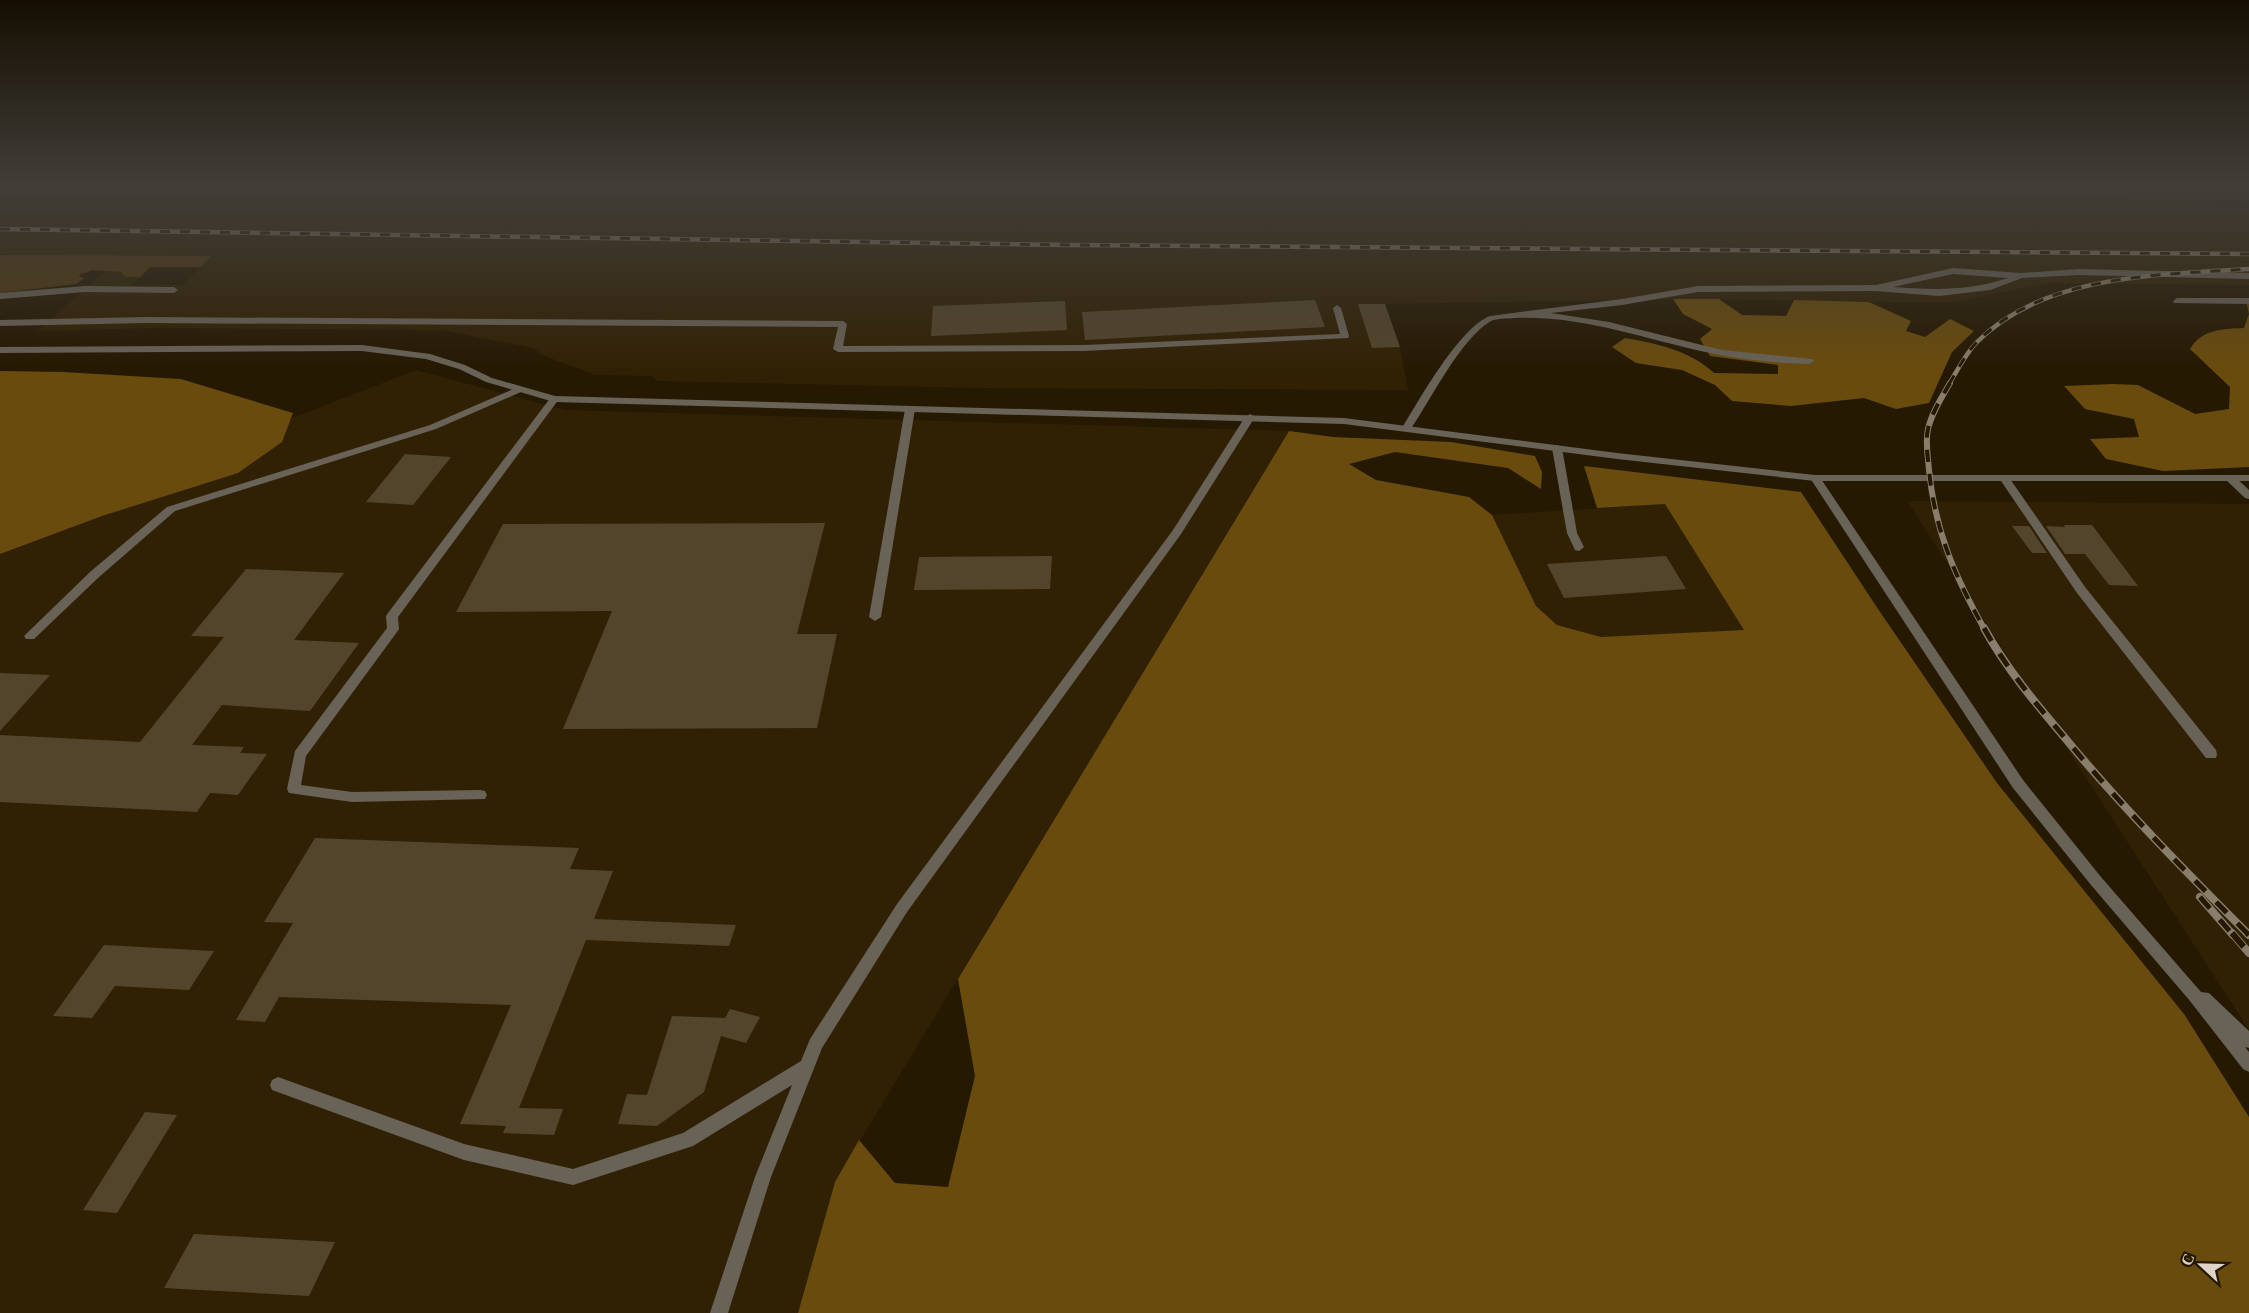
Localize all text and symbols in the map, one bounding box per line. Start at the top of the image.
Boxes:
north arrow [2171,1235,2231,1295]
text: С [2178,1251,2198,1268]

